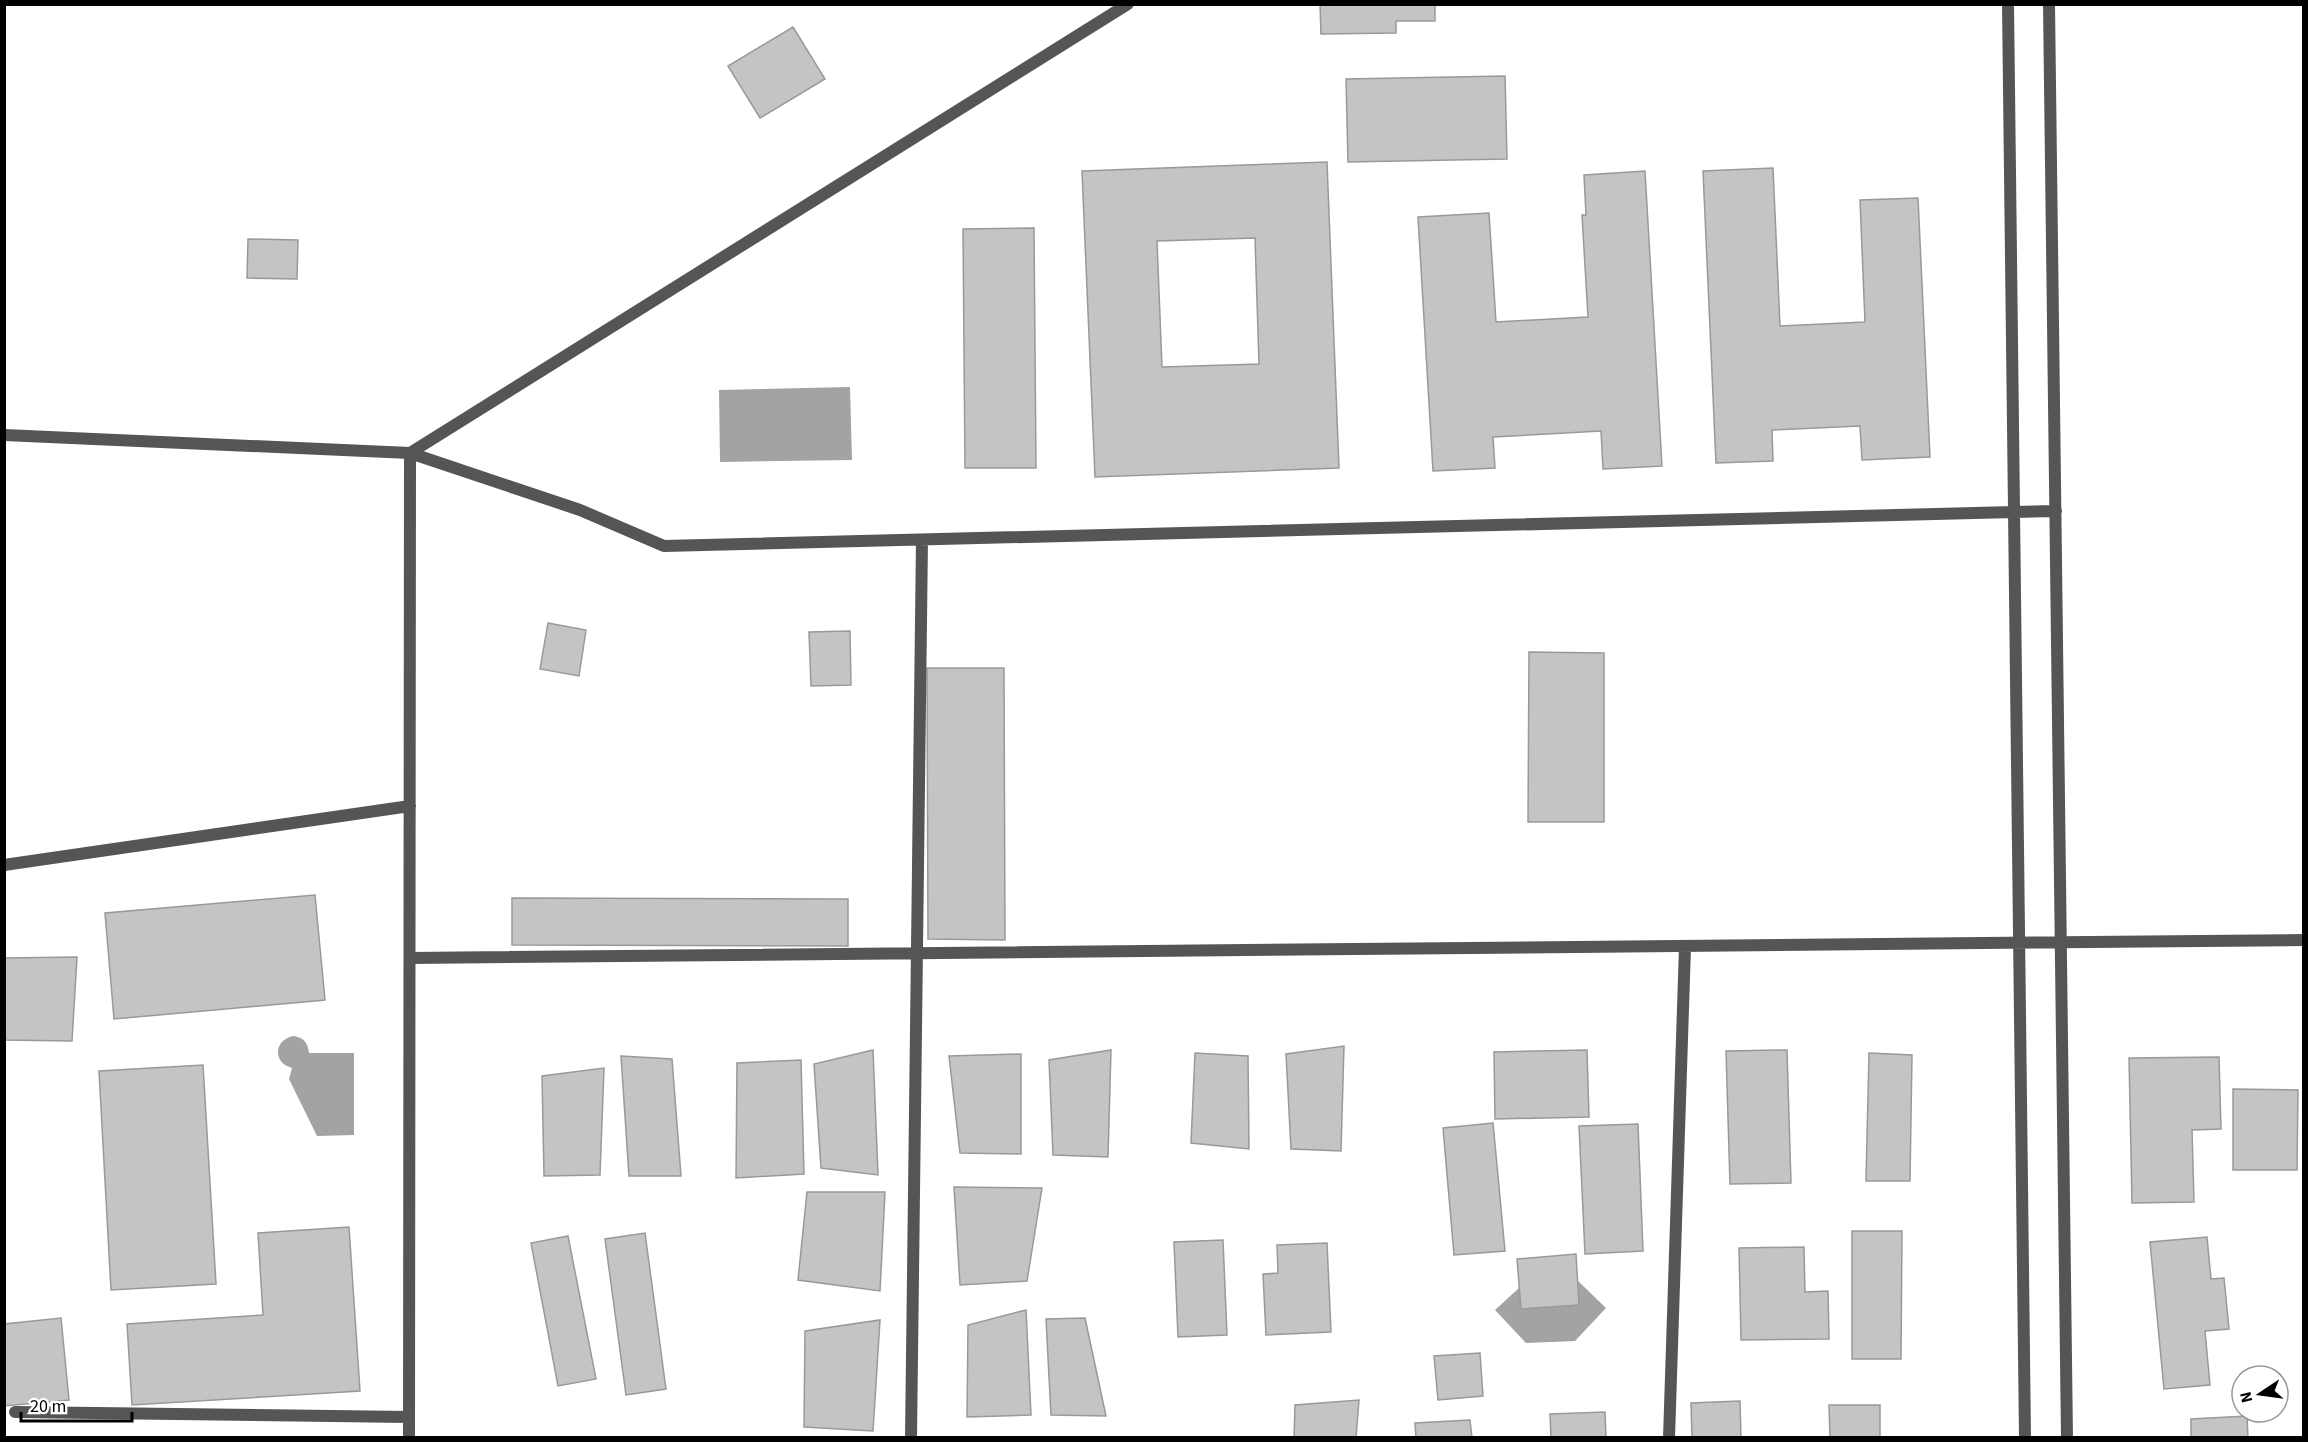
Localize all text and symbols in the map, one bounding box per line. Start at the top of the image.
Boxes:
north arrow [2230,1364,2290,1424]
scale bar [21,1385,132,1423]
text: N [2234,1389,2258,1405]
text: 20 m [30,1394,66,1419]

